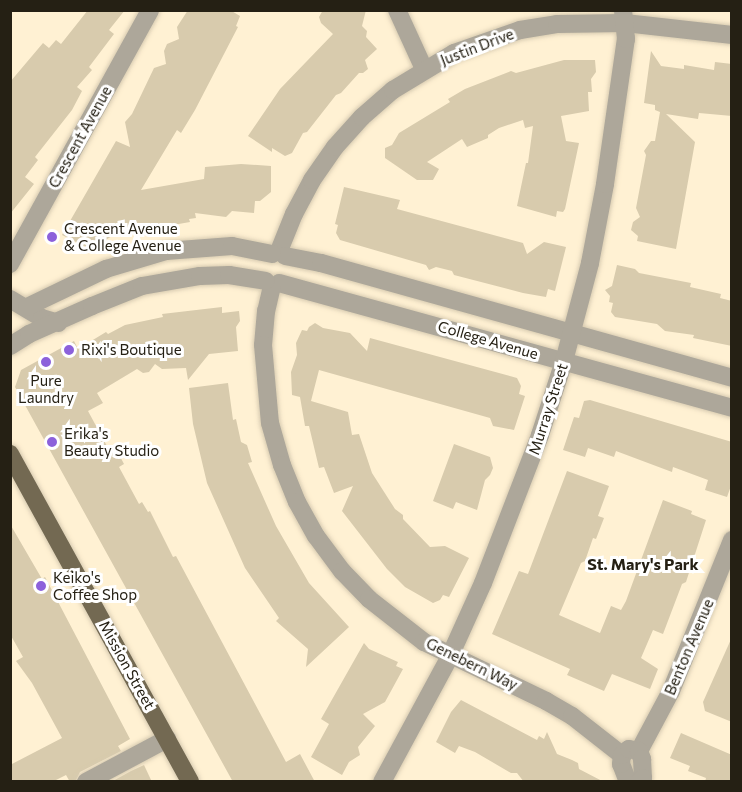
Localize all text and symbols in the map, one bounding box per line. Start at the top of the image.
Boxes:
street label: Justin Drive [438,25,516,69]
street label: Crescent Avenue [45,83,115,191]
place label: Crescent Avenue & College Avenue [64,219,181,254]
marker: Crescent Avenue & College Avenue [45,230,59,244]
street label: College Avenue [436,317,540,363]
place label: Rixi's Boutique [81,341,182,359]
marker: Rixi's Boutique [62,343,76,357]
marker: Pure Laundry [39,355,53,369]
street label: Murray Street [525,361,571,457]
place label: Pure Laundry [18,371,74,406]
place label: Erika's Beauty Studio [64,424,159,459]
marker: Erika's Beauty Studio [45,435,59,449]
district label: St. Mary's Park [587,554,699,574]
place label: Keiko's Coffee Shop [53,568,137,603]
marker: Keiko's Coffee Shop [34,579,48,593]
street label: Benton Avenue [661,596,717,698]
street label: Mission Street [95,618,159,712]
street label: Genebern Way [423,634,521,694]

